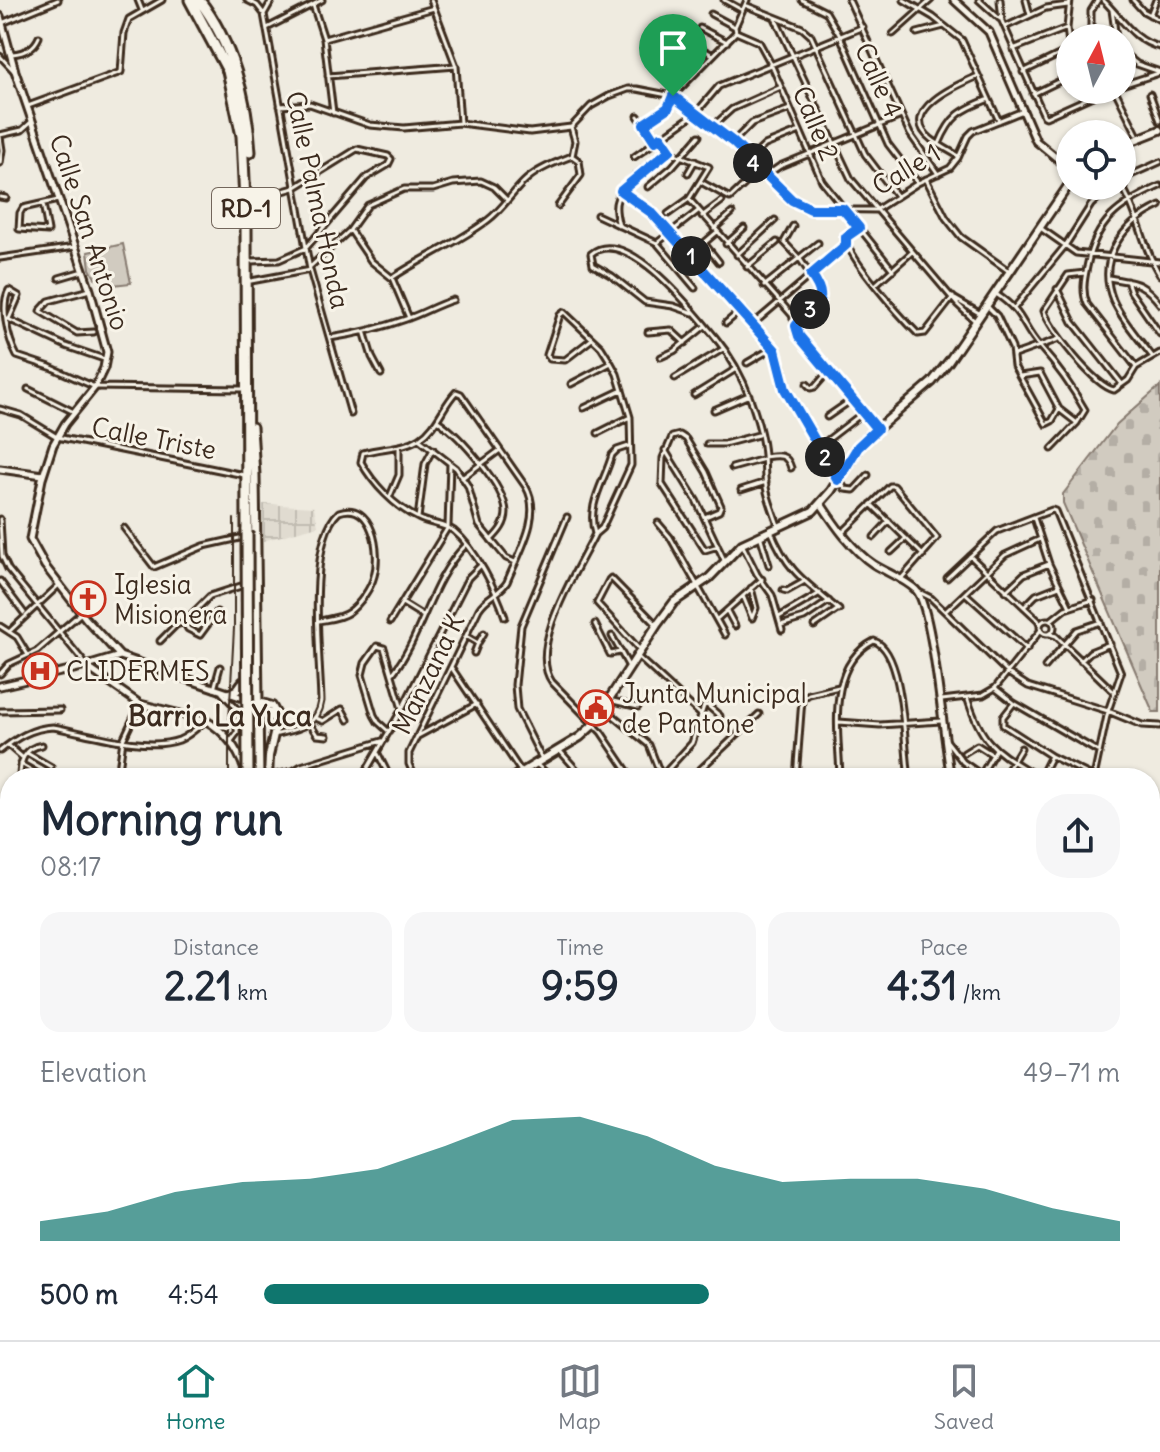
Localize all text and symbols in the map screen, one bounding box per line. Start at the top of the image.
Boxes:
pin [639,14.0,707,96]
north arrow [1056,24,1136,104]
map controls [1056,24,1136,200]
icon: arrive [651,26,695,70]
street label: Calle 4 [848,37,910,123]
street label: Calle 2 [786,81,846,165]
street label: Calle Palma Honda [279,88,357,312]
button: locate [1056,120,1136,200]
street label: Calle San Antonio [43,130,137,334]
street label: Calle 1 [866,136,946,202]
pin: 4 [733,143,773,183]
text: 4 [747,149,759,177]
road number: RD-1 [212,188,280,228]
pin: 1 [671,236,711,276]
text: 1 [687,242,695,270]
pin: 3 [790,289,830,329]
text: 3 [804,295,816,323]
street label: Calle Triste [89,410,219,466]
pin: 2 [805,437,845,477]
text: 2 [819,443,831,471]
place label: Iglesia Misionera [114,568,227,631]
church icon: Iglesia Misionera [69,580,107,618]
street label: Manzana K [385,608,471,740]
hospital icon: CLIDERMES [21,652,59,690]
place label: CLIDERMES [66,655,210,688]
place label: Junta Municipal de Pantone [622,677,807,740]
public building icon: Junta Municipal de Pantone [577,689,615,727]
district label: Barrio La Yuca [128,698,312,734]
text: Morning run [40,792,283,847]
button: share [1036,794,1120,878]
text: 08:17 [40,850,101,883]
text: Distance [173,933,259,961]
text: Time [556,933,604,961]
text: Pace [920,933,968,961]
text: 2.21 [164,961,232,1011]
text: 9:59 [541,961,619,1011]
text: 4:31 [887,961,957,1011]
text: km [232,978,268,1006]
text: /km [957,978,1001,1006]
text: Elevation [40,1056,147,1089]
text: 49–71 m [1023,1056,1120,1089]
text: 500 m [40,1278,118,1311]
text: 4:54 [168,1278,219,1311]
tab: Home [166,1359,225,1435]
tab: Map [558,1359,602,1435]
tab: Saved [934,1359,994,1435]

